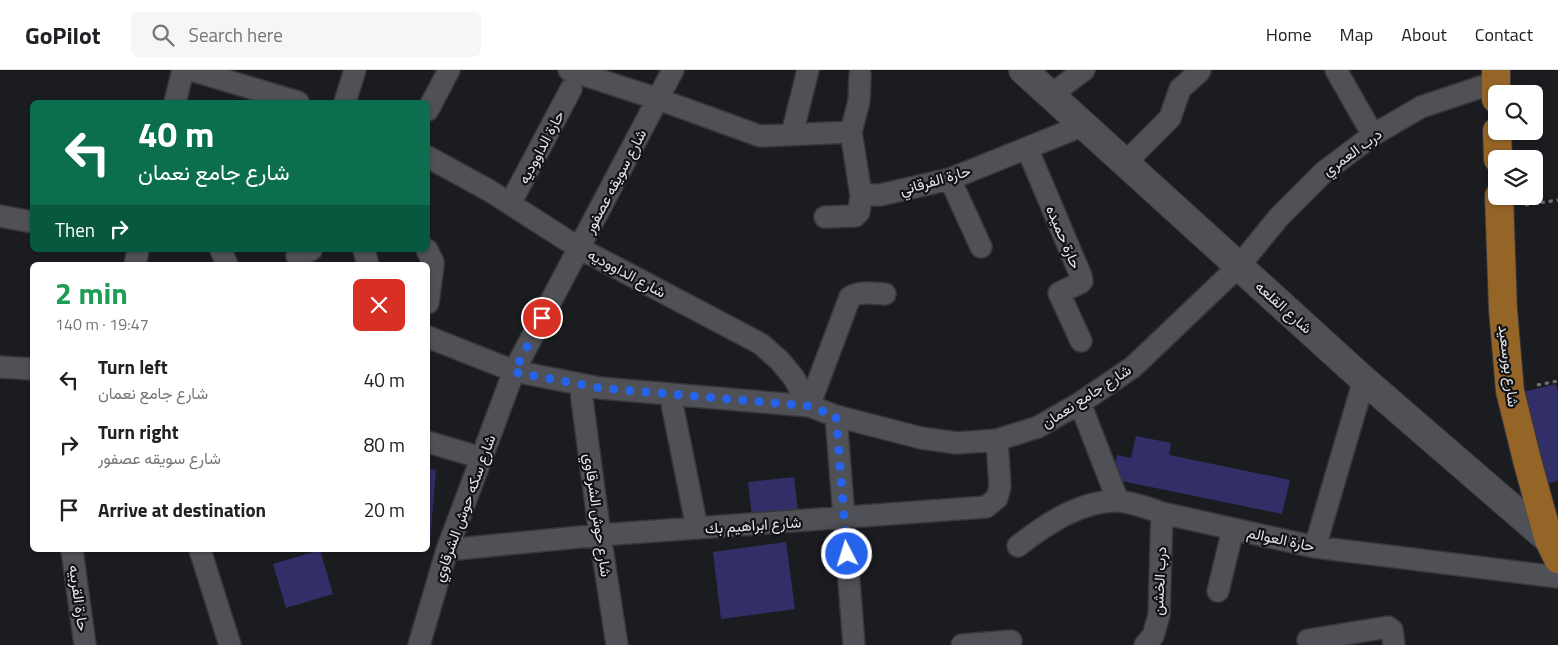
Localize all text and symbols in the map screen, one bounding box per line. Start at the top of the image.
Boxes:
search box [131,12,481,57]
text: GoPilot [25,17,101,53]
text: Search here [189,20,283,49]
icon: search [149,21,177,49]
text: Home [1266,21,1312,48]
text: Map [1340,21,1373,48]
text: About [1401,21,1447,48]
text: Contact [1475,21,1533,48]
map controls [1488,85,1543,205]
button: search [1488,85,1543,140]
street label: حارة الداووديه [512,106,570,188]
text: 40 m [138,107,214,161]
icon: left [55,120,120,185]
street label: درب العمري [1317,122,1388,183]
street label: شارع سويقه عصفور [577,125,652,238]
button: layers [1488,150,1543,205]
text: شارع جامع نعمان [138,155,290,189]
street label: حارة الفرقاني [897,159,974,203]
street label: حارة حميده [1040,202,1088,272]
text: Then [55,215,95,244]
icon: right [105,215,133,243]
street label: شارع الداووديه [584,243,670,303]
text: 2 min [55,270,128,316]
street label: شارع القلعه [1250,275,1318,339]
button: close [353,279,405,331]
pin [521,297,563,339]
icon: arrive [528,304,556,332]
text: 140 m · 19:47 [55,312,149,336]
street label: شارع بورسعيد [1493,324,1525,408]
text: Turn left [98,352,168,381]
street label: شارع جامع نعمان [1036,358,1136,434]
text: 40 m [364,365,405,394]
icon: left [55,366,83,394]
text: شارع جامع نعمان [98,381,208,405]
text: Turn right [98,417,179,446]
text: 80 m [364,430,405,459]
icon: right [55,431,83,459]
street label: شارع سكه حوش الشرقاوي [427,431,503,585]
text: شارع سويقه عصفور [98,446,221,470]
street label: شارع حوش الشرقاوي [576,452,618,579]
text: Arrive at destination [98,495,266,524]
text: 20 m [364,495,405,524]
icon: arrive [55,496,83,524]
street label: شارع ابراهيم بك [704,510,802,540]
street label: حارة العوالم [1245,521,1317,557]
position arrow [820,527,872,579]
street label: درب الخشن [1146,546,1172,616]
street label: حارة القربيه [63,563,95,633]

